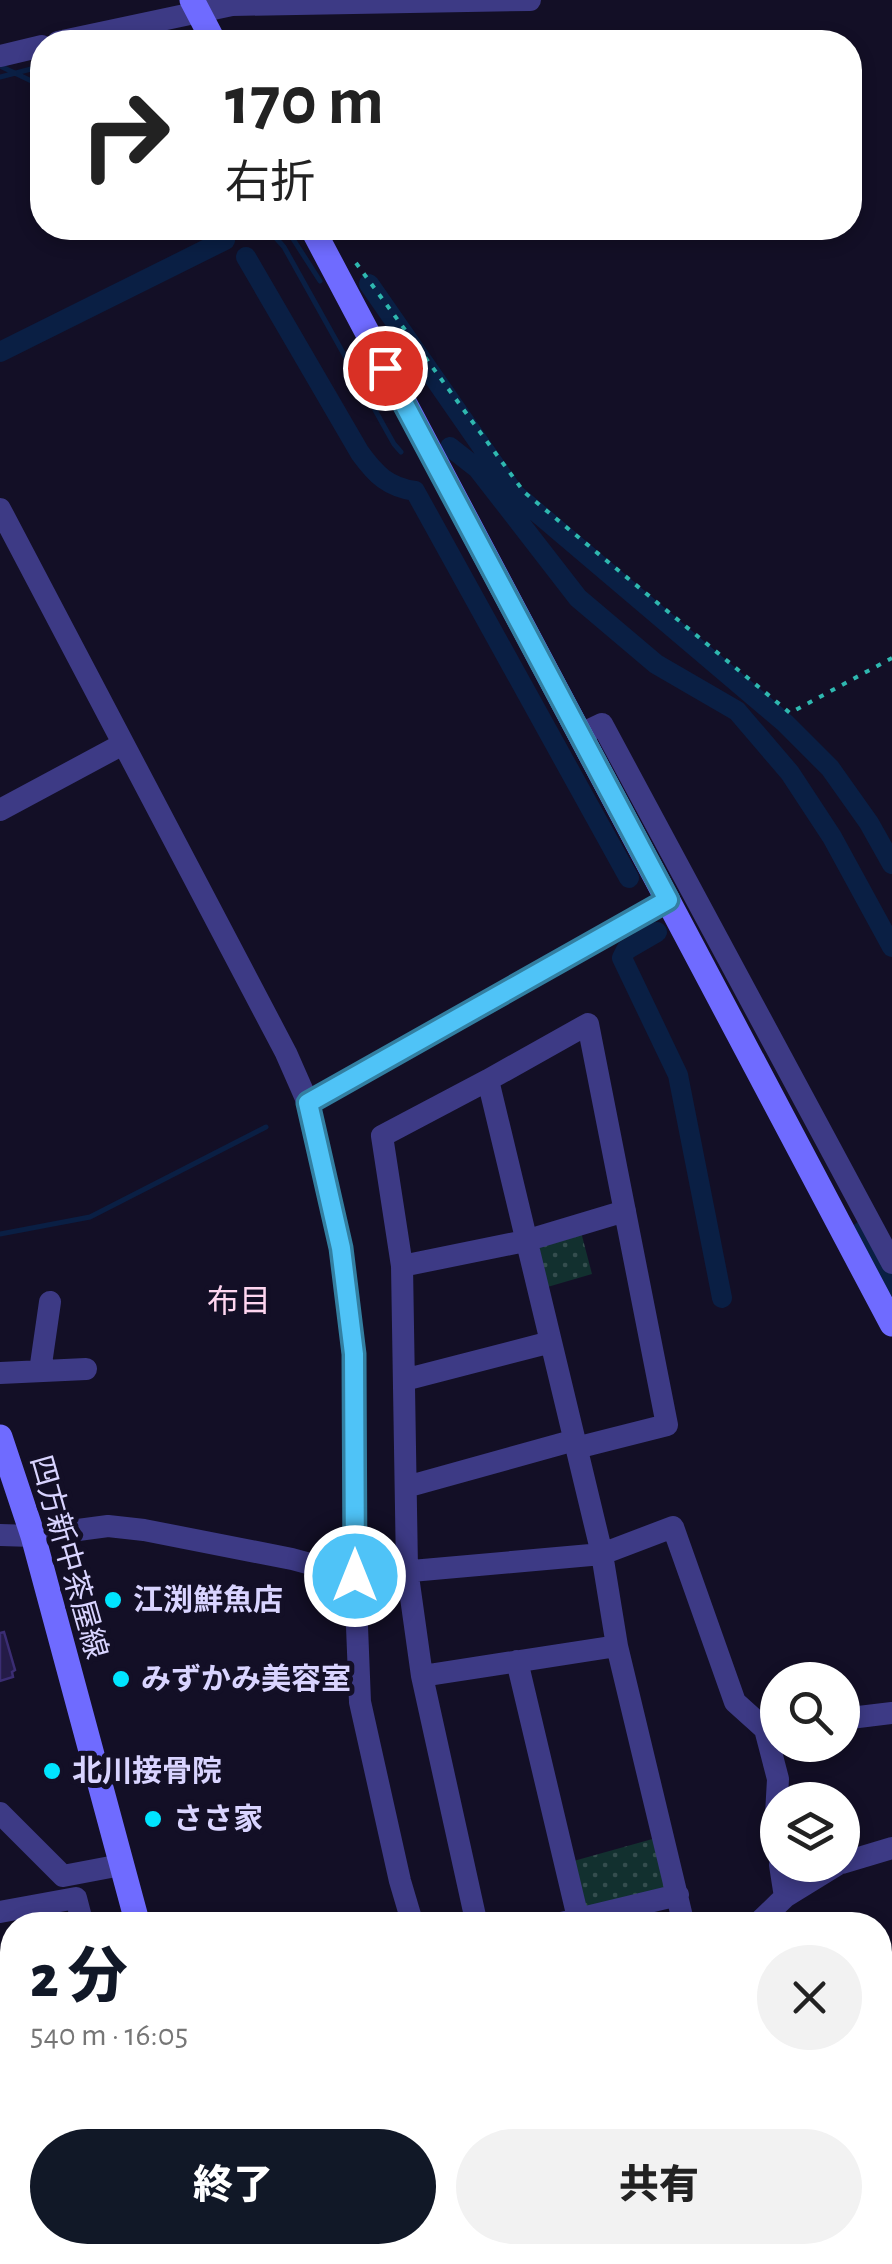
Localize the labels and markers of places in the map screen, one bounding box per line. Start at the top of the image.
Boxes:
pin [343,326,428,411]
place label: 江渕鮮魚店 [133,1584,283,1616]
marker: 江渕鮮魚店 [102,1589,124,1611]
place label: みずかみ美容室 [141,1663,351,1695]
marker: みずかみ美容室 [110,1668,132,1690]
place label: 北川接骨院 [72,1755,222,1787]
marker: 北川接骨院 [41,1760,63,1782]
place label: ささ家 [173,1803,263,1835]
marker: ささ家 [142,1808,164,1830]

